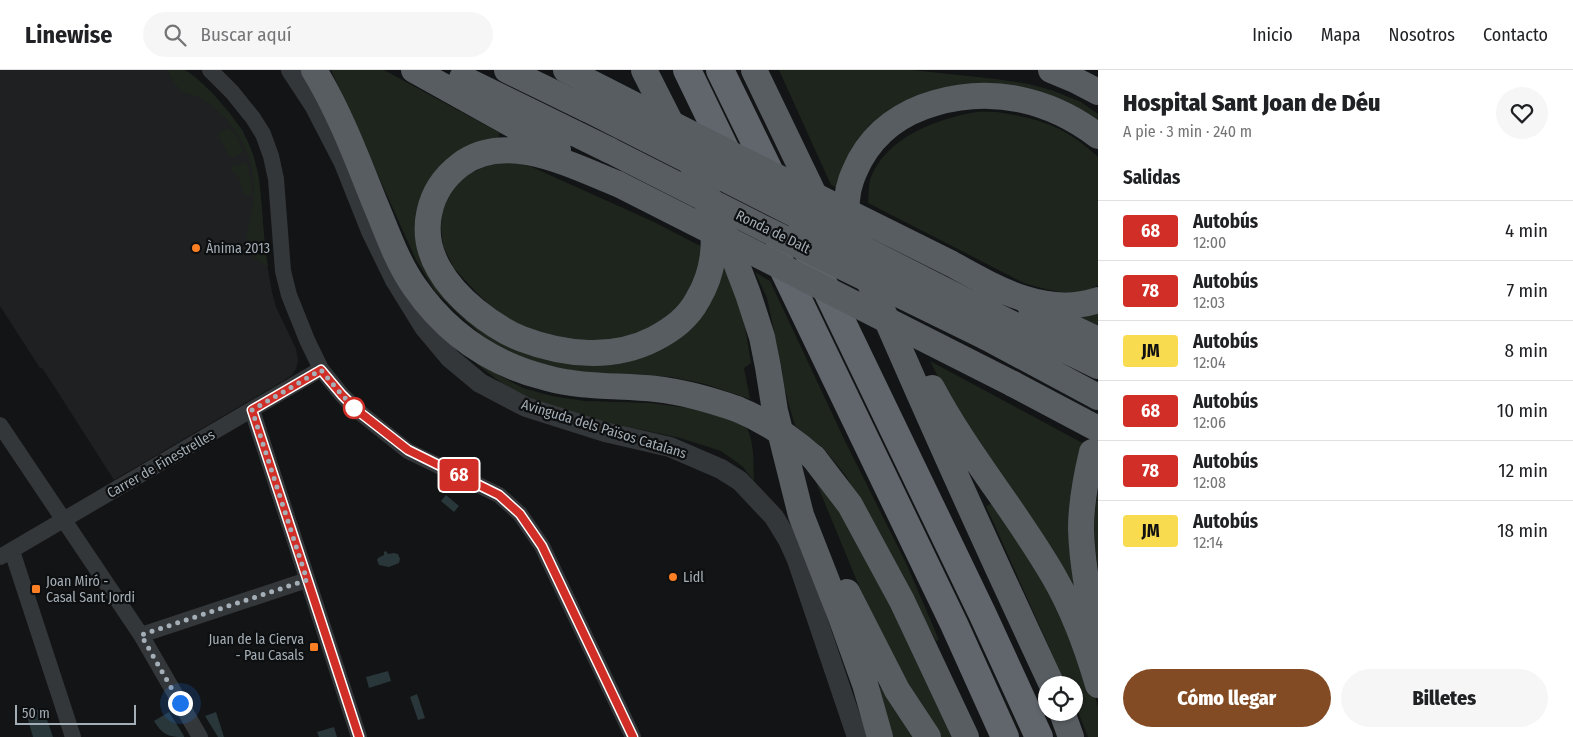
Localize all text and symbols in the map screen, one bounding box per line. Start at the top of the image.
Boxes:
search box [143,12,493,57]
text: Linewise [25,21,113,49]
icon: search [161,21,189,49]
text: Buscar aquí [201,23,292,46]
text: Inicio [1252,24,1293,46]
text: Mapa [1321,24,1361,46]
text: Nosotros [1389,24,1455,46]
text: Contacto [1483,24,1548,46]
button: heart [1496,87,1548,139]
text: Hospital Sant Joan de Déu [1123,89,1381,117]
text: A pie · 3 min · 240 m [1123,122,1252,141]
text: Salidas [1123,166,1180,189]
street label: Ronda de Dalt [733,207,813,257]
text: Autobús [1193,210,1258,233]
text: 4 min [1505,219,1548,242]
text: 68 [1141,220,1160,242]
text: 12:00 [1193,233,1226,252]
place label: Ànima 2013 [206,239,270,257]
marker: Ànima 2013 [190,242,202,254]
text: Autobús [1193,270,1258,293]
text: 7 min [1506,279,1548,302]
text: 78 [1142,280,1159,302]
text: 12:03 [1193,293,1225,312]
text: Autobús [1193,330,1258,353]
text: 8 min [1505,339,1548,362]
text: JM [1141,340,1160,362]
text: 12:04 [1193,353,1226,372]
text: Autobús [1193,390,1258,413]
street label: Avinguda dels Països Catalans [519,396,689,462]
unlabelled marker [343,397,365,419]
text: 10 min [1497,399,1548,422]
text: 68 [1141,400,1160,422]
text: 12:06 [1193,413,1226,432]
street label: Carrer de Finestrelles [104,426,218,502]
text: Autobús [1193,450,1258,473]
line badge: 68 [436,459,482,491]
text: 12 min [1498,459,1548,482]
text: 78 [1142,460,1159,482]
text: 68 [450,464,468,486]
text: 12:08 [1193,473,1226,492]
text: Autobús [1193,510,1258,533]
text: 18 min [1497,519,1548,542]
text: JM [1141,520,1160,542]
text: 12:14 [1193,533,1223,552]
place label: Lidl [683,569,704,586]
marker: Lidl [667,571,679,583]
place label: Joan Miró - Casal Sant Jordi [46,573,135,606]
marker: Joan Miró - Casal Sant Jordi [30,583,42,595]
place label: Juan de la Cierva - Pau Casals [209,631,304,664]
marker: Juan de la Cierva - Pau Casals [308,641,320,653]
button: Cómo llegar [1123,669,1331,727]
button: Billetes [1341,669,1548,727]
map controls [1038,676,1083,721]
button: locate [1038,676,1083,721]
your location [168,691,193,716]
scale bar [15,702,136,725]
text: 50 m [22,705,50,722]

